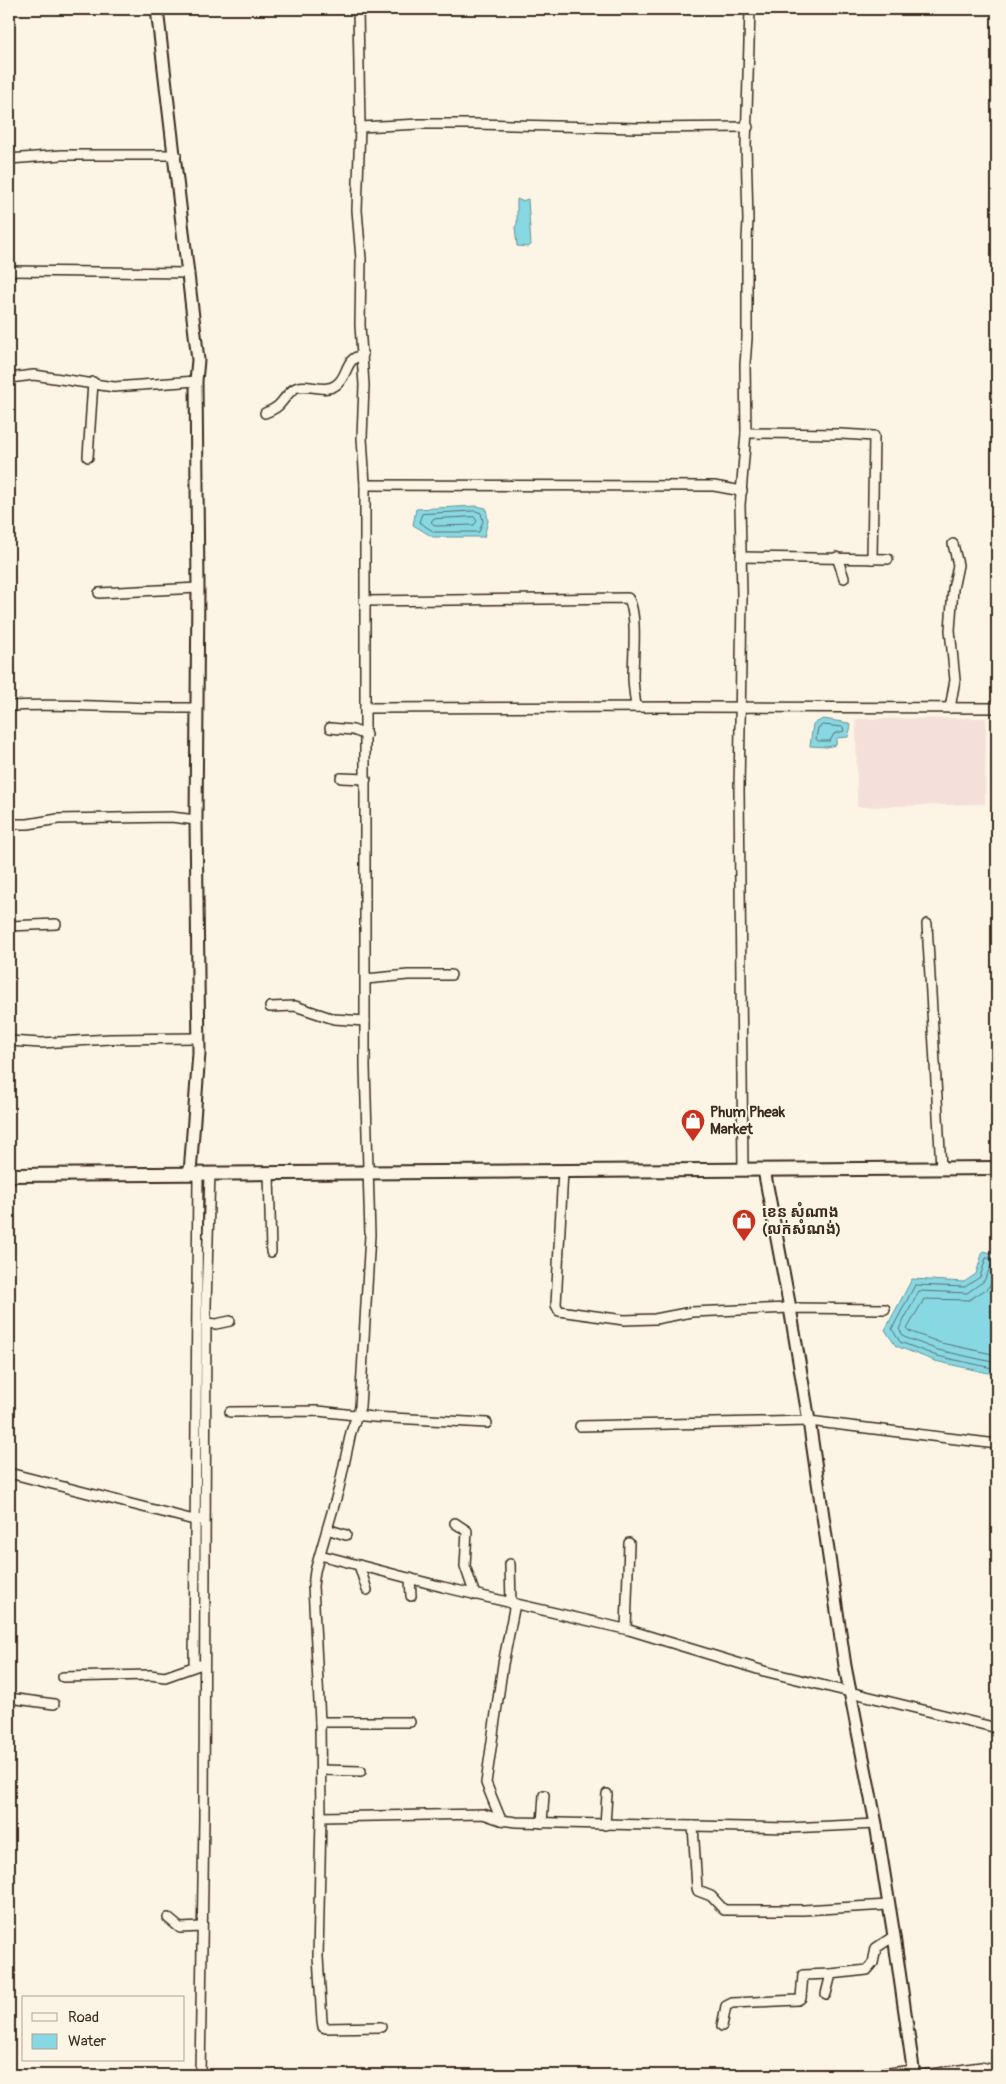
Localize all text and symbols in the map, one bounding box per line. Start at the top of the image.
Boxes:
place label: Phum Pheak Market [710,1103,786,1139]
shop icon: Phum Pheak Market [680,1108,706,1142]
place label: ខេន សំណាង (លក់សំណង់) [762,1201,841,1239]
shop icon: ខេន សំណាង (លក់សំណង់) [731,1208,757,1242]
legend [22,1996,185,2062]
text: Road [68,2008,99,2027]
text: Water [68,2032,107,2051]

